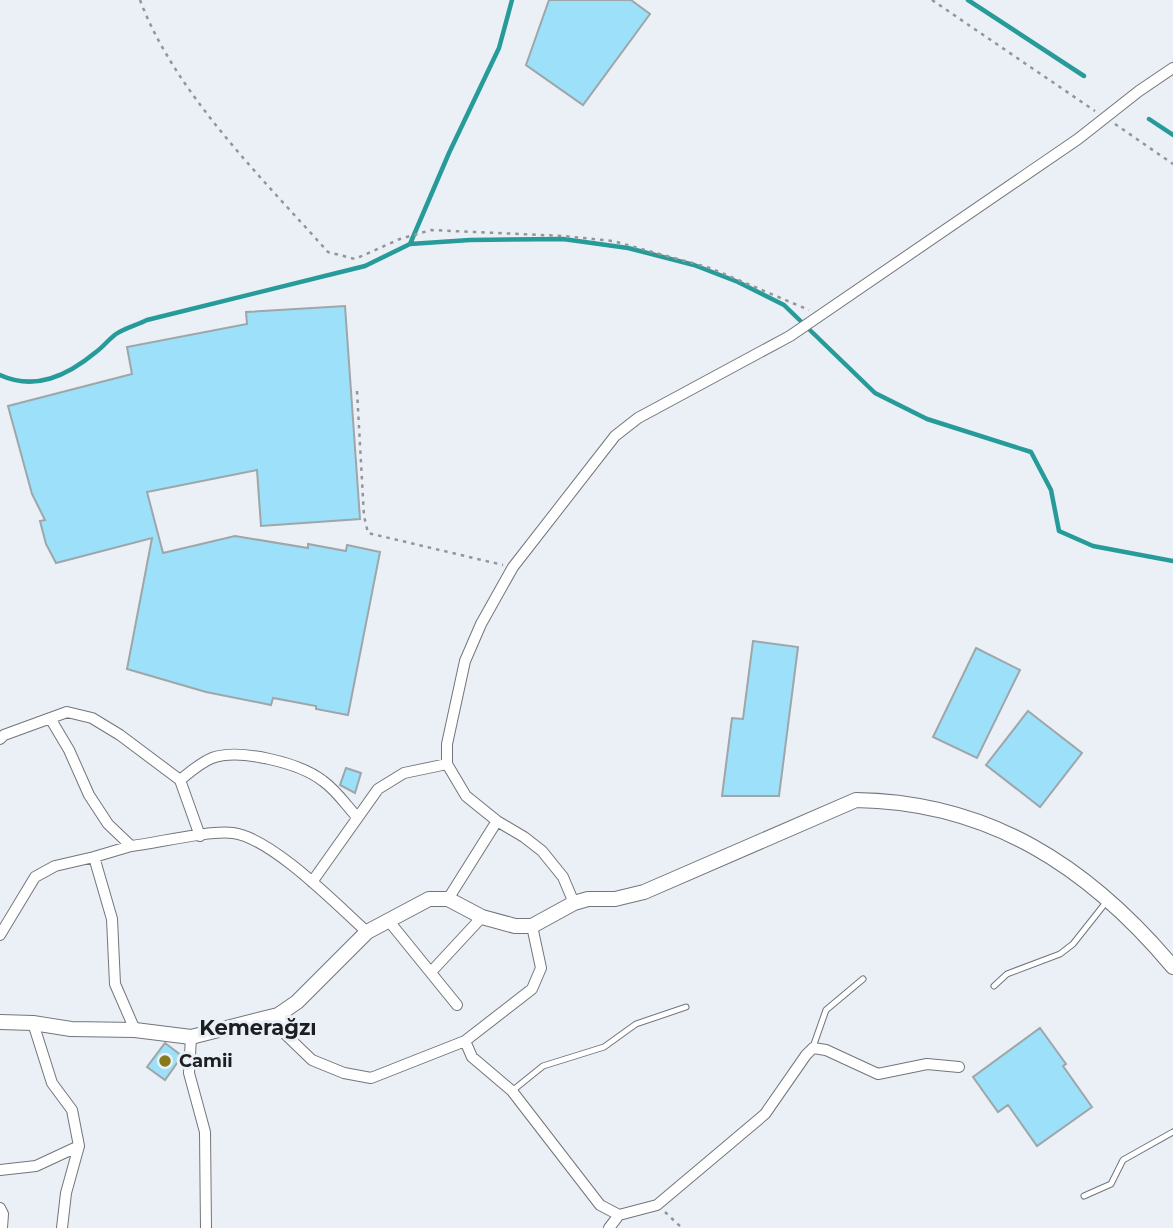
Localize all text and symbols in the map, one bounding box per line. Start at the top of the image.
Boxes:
district label: Kemerağzı [199,1015,317,1040]
place label: Camii [179,1050,233,1072]
marker: Camii [157,1053,173,1069]

